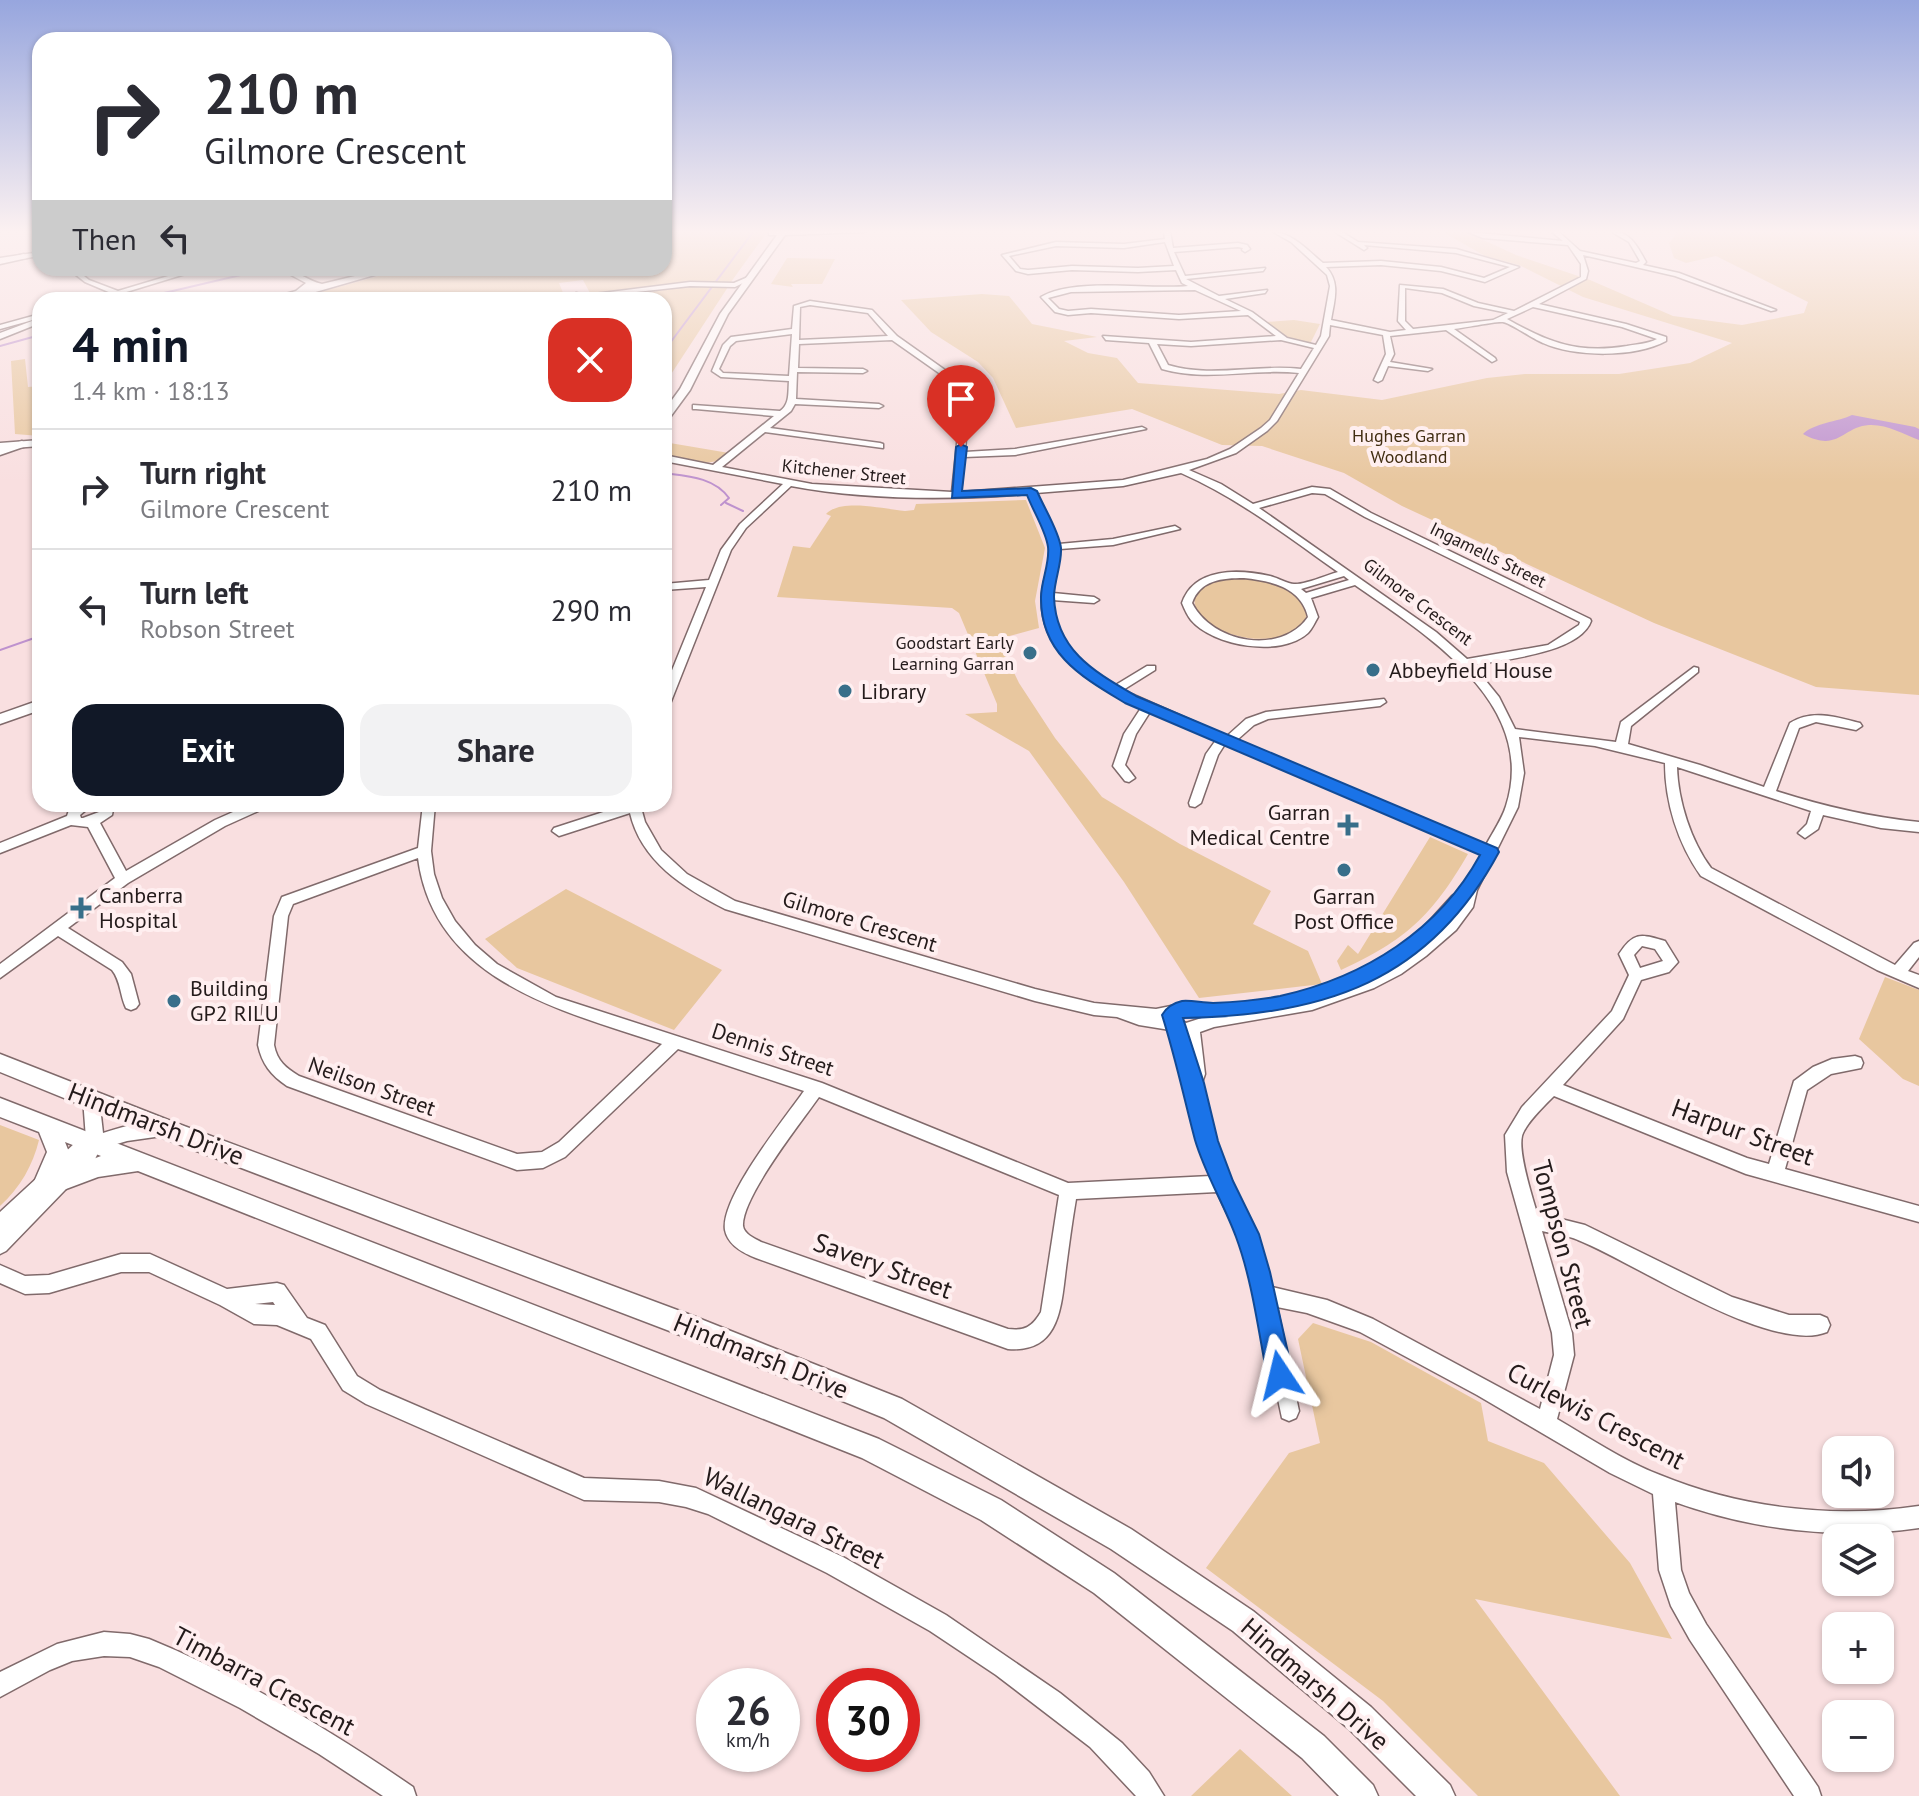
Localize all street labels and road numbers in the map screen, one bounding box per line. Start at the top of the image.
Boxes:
street label: Kitchener Street [781,454,907,489]
street label: Ingamells Street [1426,517,1550,593]
street label: Gilmore Crescent [1359,553,1478,650]
street label: Gilmore Crescent [779,884,941,958]
street label: Dennis Street [708,1016,838,1082]
street label: Neilson Street [305,1050,440,1122]
street label: Hindmarsh Drive [64,1075,249,1172]
street label: Harpur Street [1667,1090,1819,1173]
street label: Tompson Street [1525,1156,1602,1332]
street label: Savery Street [809,1225,957,1306]
street label: Hindmarsh Drive [669,1305,854,1406]
street label: Curlewis Crescent [1502,1355,1691,1476]
street label: Wallangara Street [698,1459,890,1576]
street label: Hindmarsh Drive [1234,1610,1396,1757]
street label: Timbarra Crescent [167,1619,361,1743]

